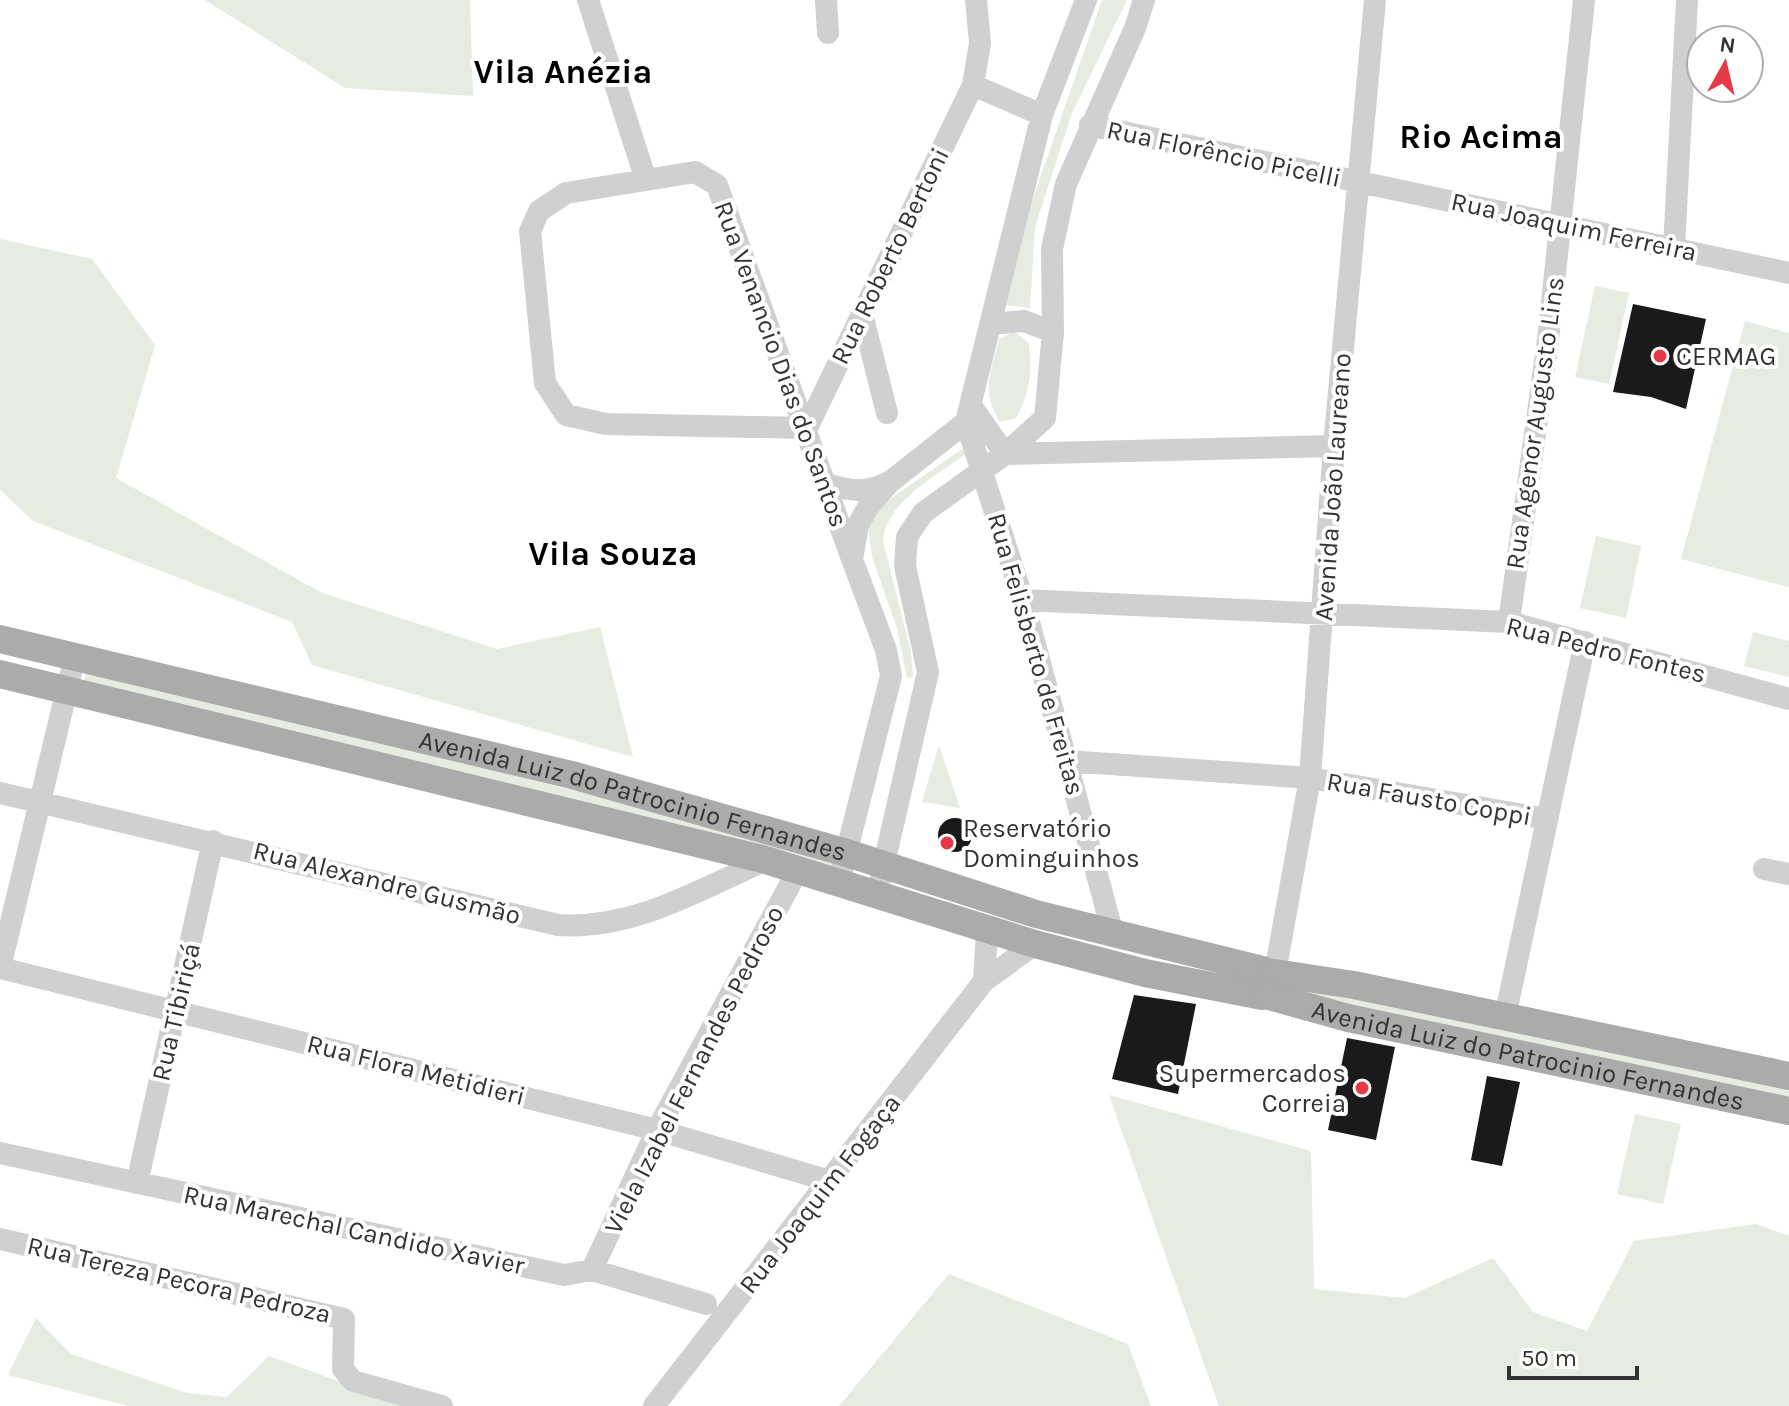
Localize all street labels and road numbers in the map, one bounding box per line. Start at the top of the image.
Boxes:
street label: Rua Florêncio Picelli [1104,114,1344,194]
street label: Rua Roberto Bertoni [824,143,956,369]
street label: Rua Joaquim Ferreira [1448,186,1700,268]
street label: Rua Venancio Dias do Santos [707,197,855,531]
street label: Rua Agenor Augusto Lins [1499,275,1571,571]
street label: Avenida João Laureano [1308,352,1358,622]
street label: Rua Felisberto de Freitas [981,509,1091,799]
street label: Rua Pedro Fontes [1503,610,1709,690]
street label: Avenida Luiz do Patrocinio Fernandes [416,724,850,868]
street label: Rua Fausto Coppi [1324,766,1534,832]
street label: Rua Alexandre Gusmão [250,835,524,931]
street label: Viela Izabel Fernandes Pedroso [598,901,790,1239]
street label: Rua Tibiriçá [145,940,207,1084]
street label: Avenida Luiz do Patrocinio Fernandes [1309,993,1747,1117]
street label: Rua Flora Metidieri [304,1028,528,1112]
street label: Rua Joaquim Fogaça [733,1088,907,1300]
street label: Rua Marechal Candido Xavier [181,1179,528,1281]
street label: Rua Tereza Pecora Pedroza [24,1230,334,1330]

